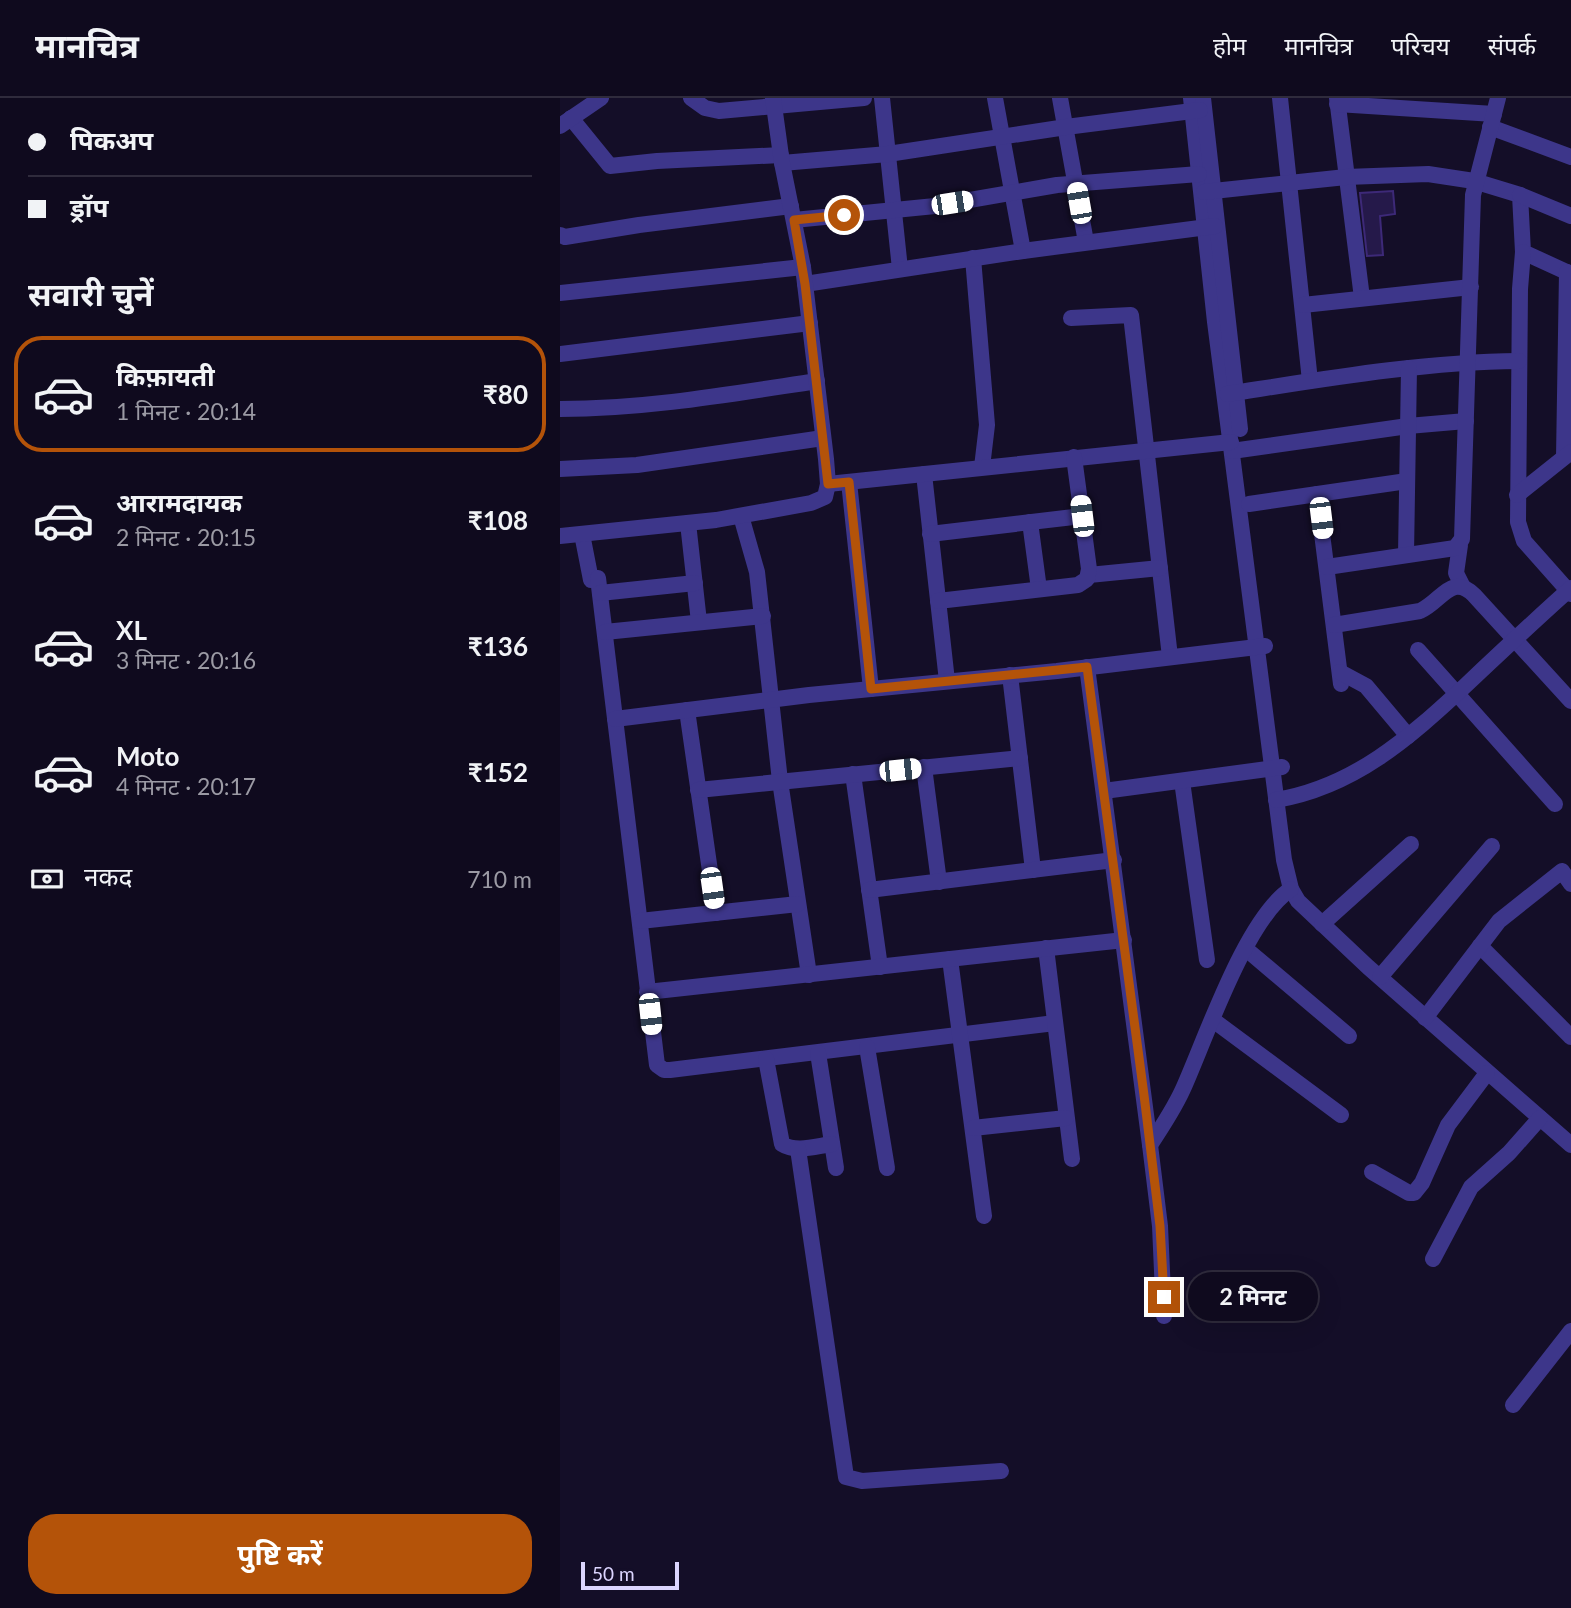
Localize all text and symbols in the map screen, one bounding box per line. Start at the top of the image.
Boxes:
text: मानचित्र [35,25,139,65]
text: होम [1213,31,1246,60]
text: मानचित्र [1284,31,1353,60]
text: परिचय [1391,31,1450,60]
text: संपर्क [1488,31,1536,60]
text: पिकअप [70,124,153,156]
car [1066,180,1093,226]
car [930,189,975,217]
text: ड्रॉप [70,191,108,223]
route start [828,199,860,231]
text: सवारी चुनें [28,274,154,313]
text: किफ़ायती [116,360,215,392]
icon: car [32,363,95,426]
text: ₹80 [483,378,528,410]
text: 1 मिनट · 20:14 [116,397,256,425]
text: आरामदायक [116,486,242,518]
icon: car [32,489,95,552]
car [1070,494,1095,538]
car [1309,496,1334,540]
text: ₹108 [468,504,528,536]
text: 2 मिनट · 20:15 [116,523,256,551]
text: XL [116,614,147,646]
icon: car [32,615,95,678]
text: ₹136 [468,630,528,662]
text: 3 मिनट · 20:16 [116,646,256,674]
text: Moto [116,740,179,772]
icon: car [32,741,95,804]
text: ₹152 [468,756,528,788]
car [879,757,922,783]
text: 4 मिनट · 20:17 [116,772,256,800]
icon: cash [28,860,66,898]
text: नकद [84,860,132,892]
text: 710 m [467,865,532,893]
car [699,866,726,910]
car [638,992,663,1036]
callout: 2 मिनट [1188,1272,1318,1322]
route end [1148,1281,1180,1313]
text: 2 मिनट [1219,1282,1287,1310]
button: पुष्टि करें [28,1514,532,1594]
scale bar [581,1559,679,1591]
text: 50 m [592,1562,635,1585]

